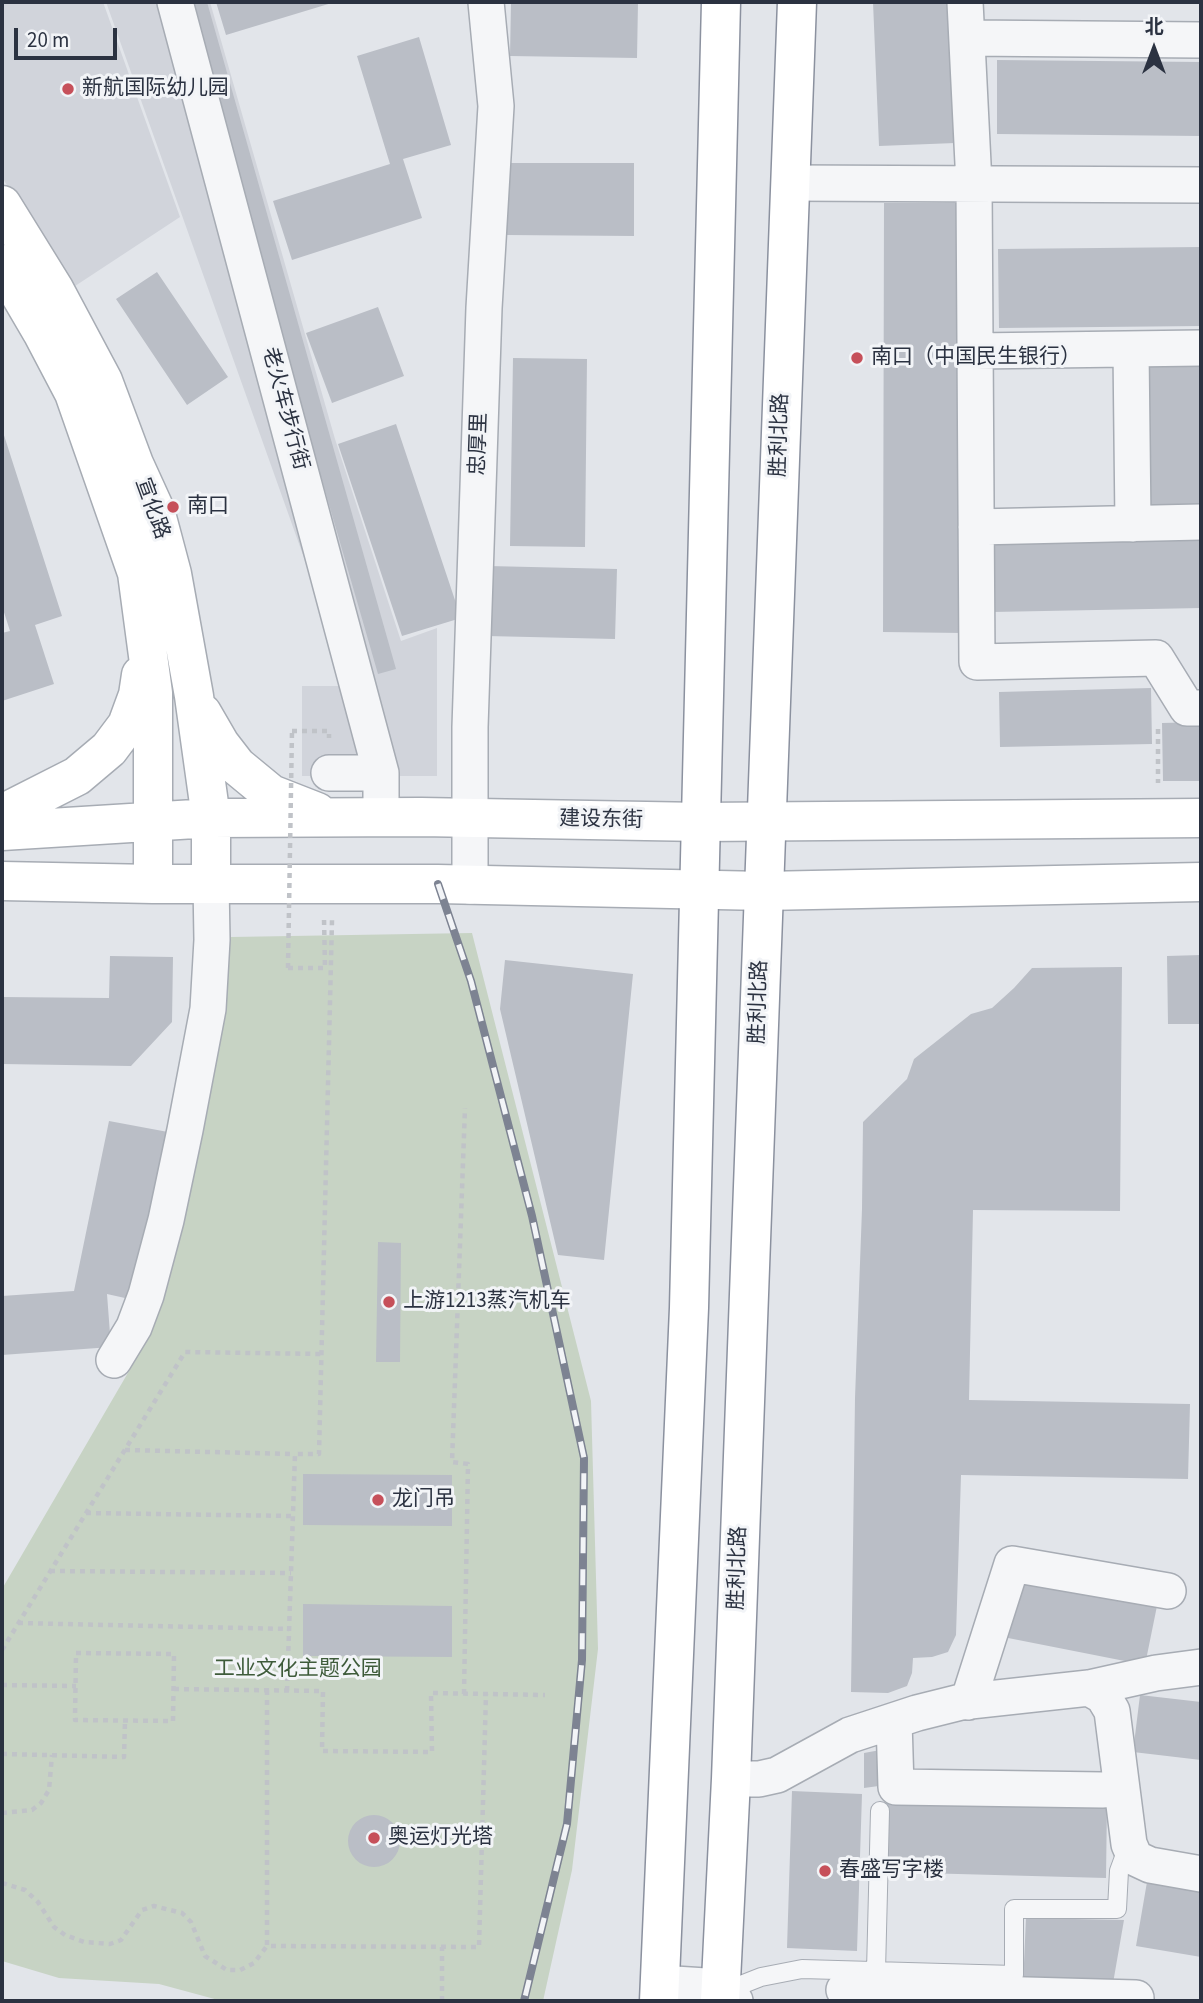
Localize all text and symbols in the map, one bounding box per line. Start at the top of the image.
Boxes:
scale bar [18,14,121,58]
north arrow [1119,14,1189,84]
text: 北 [1144,14,1164,41]
text: 20 m [27,25,69,55]
place label: 新航国际幼儿园 [82,76,229,102]
marker: 新航国际幼儿园 [60,81,76,97]
street label: 老火车步行街 [256,345,312,473]
place label: 南口（中国民生银行） [871,345,1081,371]
marker: 南口（中国民生银行） [849,350,865,366]
street label: 胜利北路 [767,393,795,477]
street label: 忠厚里 [466,412,494,476]
street label: 宣化路 [128,475,174,543]
place label: 南口 [187,494,229,520]
marker: 南口 [165,499,181,515]
street label: 建设东街 [559,808,643,834]
street label: 胜利北路 [746,960,774,1044]
place label: 上游1213蒸汽机车 [403,1289,571,1315]
marker: 上游1213蒸汽机车 [381,1294,397,1310]
place label: 龙门吊 [392,1487,455,1513]
marker: 龙门吊 [370,1492,386,1508]
street label: 胜利北路 [725,1526,753,1610]
park label: 工业文化主题公园 [214,1657,382,1683]
place label: 奥运灯光塔 [388,1825,493,1851]
marker: 奥运灯光塔 [366,1830,382,1846]
place label: 春盛写字楼 [839,1858,944,1884]
marker: 春盛写字楼 [817,1863,833,1879]

